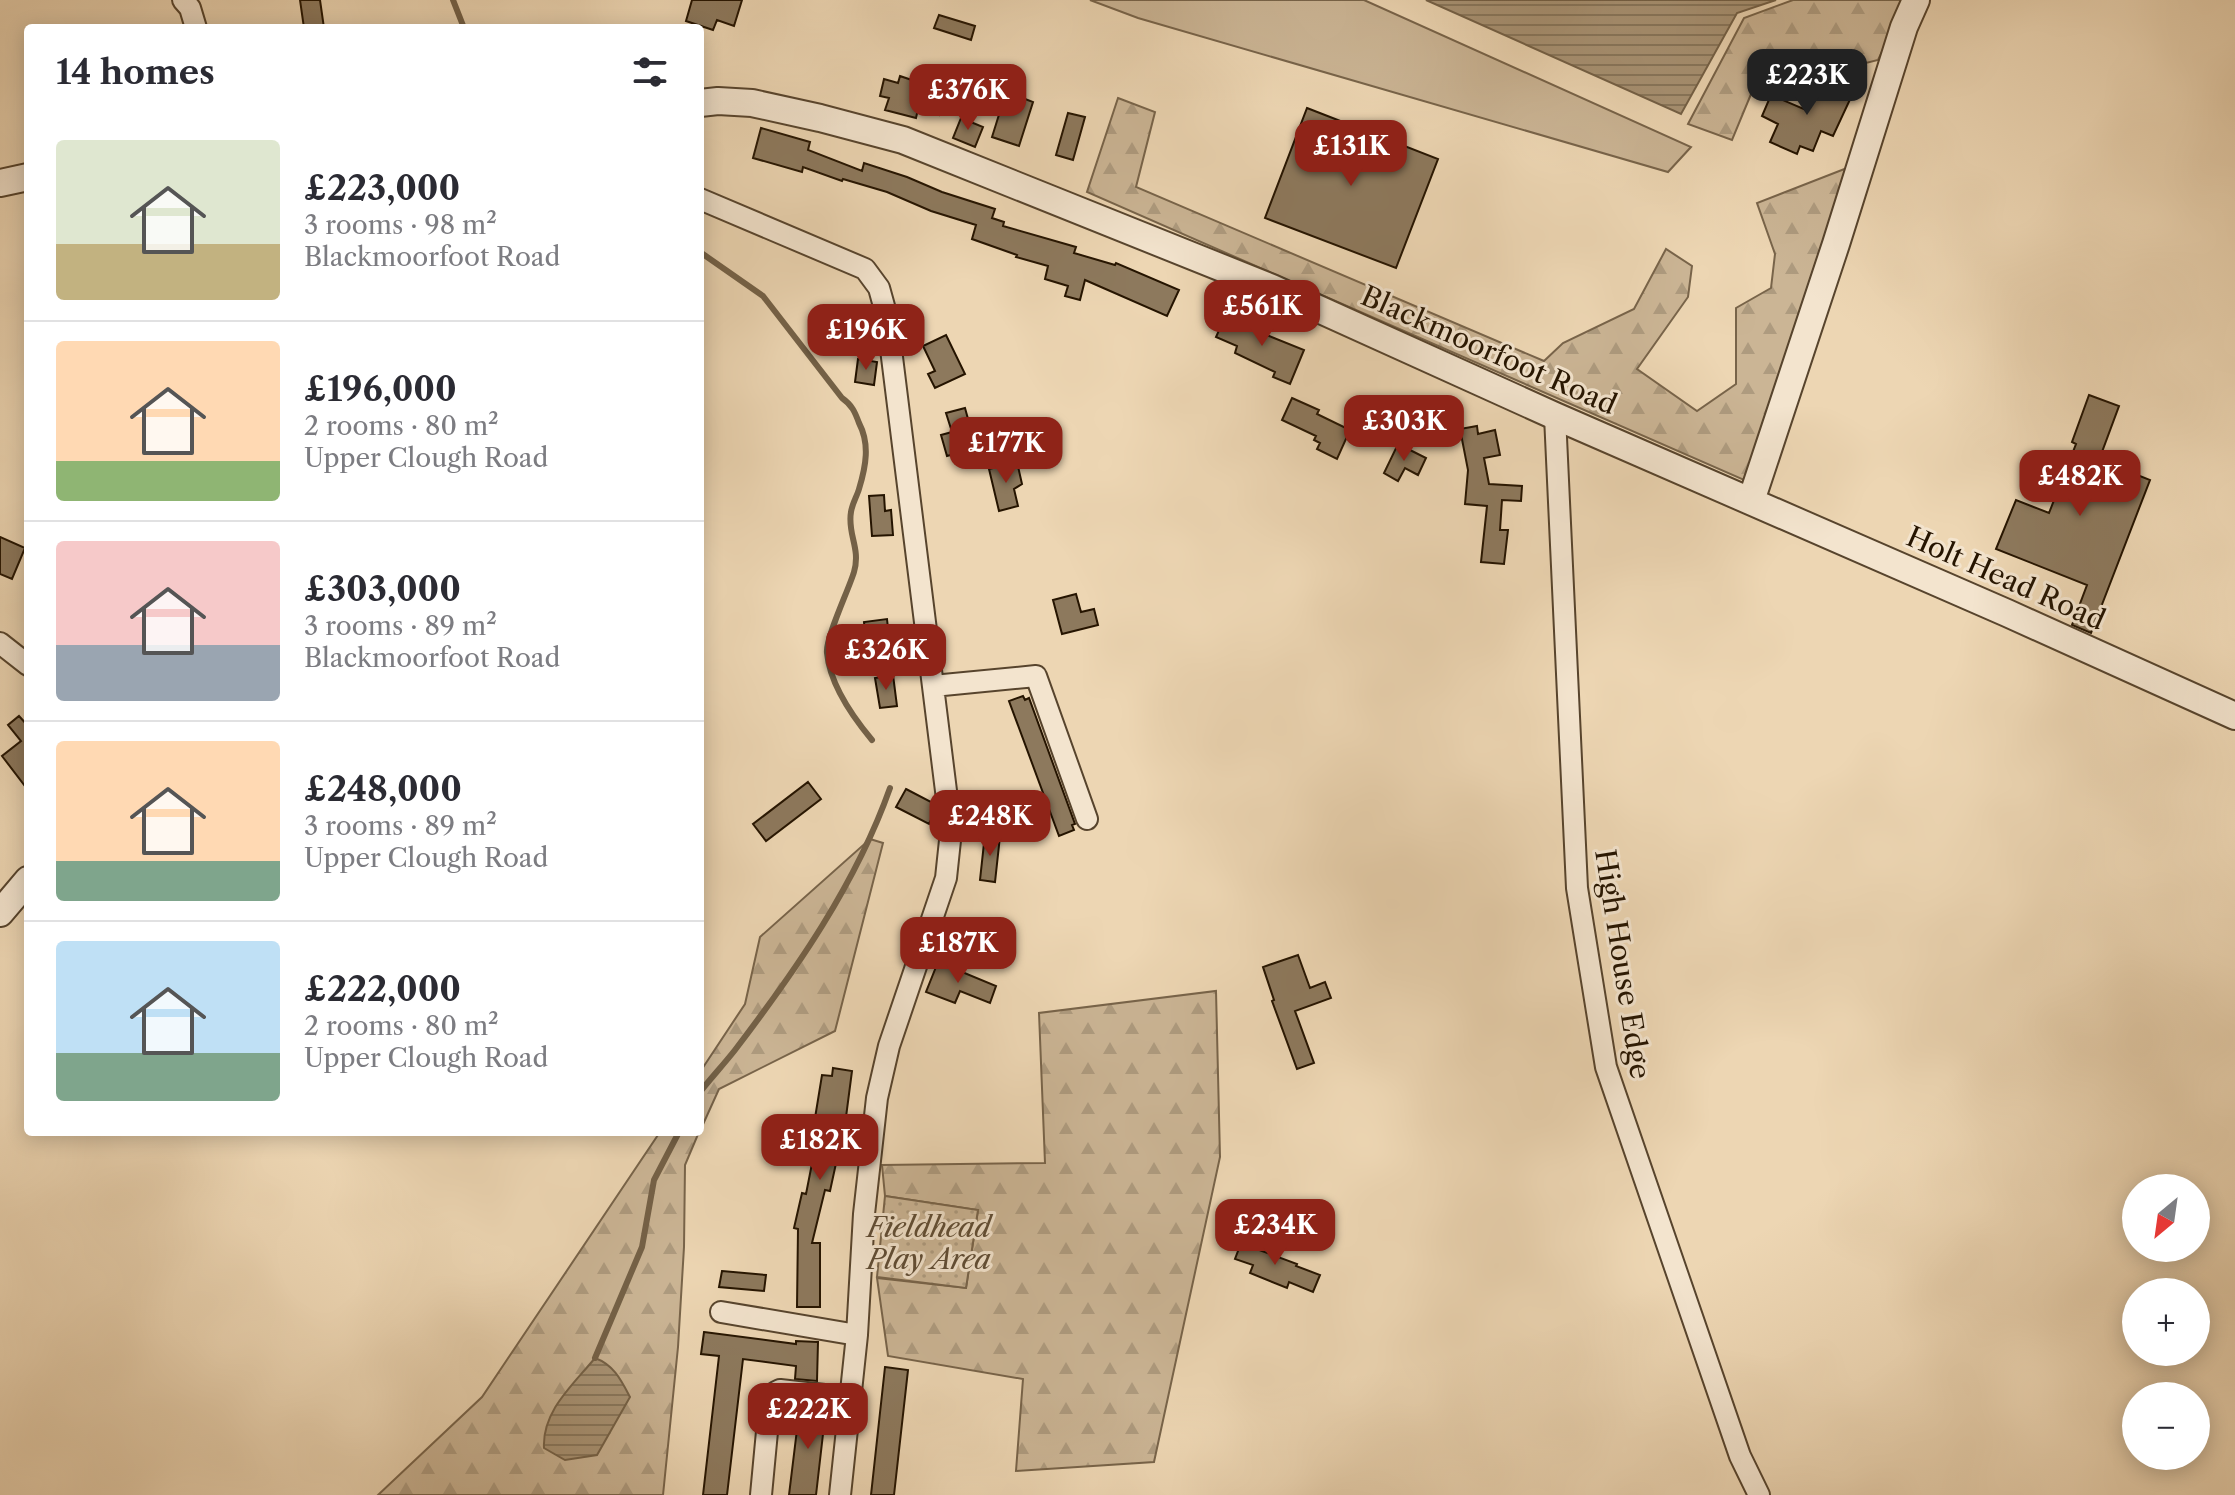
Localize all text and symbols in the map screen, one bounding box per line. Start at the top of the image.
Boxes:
pin: £223K [1751,49,1863,117]
icon: filters [628,50,672,94]
text: 14 homes [56,51,215,93]
text: £223K [1765,59,1849,91]
pin: £376K [912,64,1024,132]
text: £376K [927,74,1009,106]
pin: £131K [1295,120,1407,188]
text: £131K [1313,130,1389,162]
text: £223,000 [304,167,460,209]
icon: home [120,172,216,268]
text: 3 rooms · 98 m² [304,209,497,241]
text: Blackmoorfoot Road [304,241,560,273]
street label: Blackmoorfoot Road [1356,278,1622,422]
pin: £561K [1206,280,1318,348]
text: £561K [1222,290,1302,322]
pin: £196K [810,304,922,372]
text: £196K [825,314,907,346]
text: £196,000 [304,368,457,410]
icon: home [120,373,216,469]
pin: £303K [1348,395,1460,463]
text: £303K [1362,405,1446,437]
text: 2 rooms · 80 m² [304,410,499,442]
pin: £177K [950,417,1062,485]
text: £177K [967,427,1045,459]
text: Upper Clough Road [304,442,548,474]
pin: £482K [2024,450,2136,518]
text: £482K [2037,460,2123,492]
street label: Holt Head Road [1901,519,2111,637]
text: £303,000 [304,568,461,610]
icon: home [120,573,216,669]
text: 3 rooms · 89 m² [304,610,497,642]
pin: £326K [830,624,942,692]
text: £326K [844,634,928,666]
text: Blackmoorfoot Road [304,642,560,674]
text: £248,000 [304,768,462,810]
icon: home [120,773,216,869]
pin: £248K [934,790,1046,858]
text: £248K [947,800,1033,832]
text: 3 rooms · 89 m² [304,810,497,842]
text: Upper Clough Road [304,842,548,874]
street label: High House Edge [1588,847,1658,1081]
pin: £187K [902,917,1014,985]
text: £187K [918,927,998,959]
text: £222,000 [304,968,461,1010]
icon: home [120,973,216,1069]
text: 2 rooms · 80 m² [304,1010,499,1042]
text: Upper Clough Road [304,1042,548,1074]
pin: £182K [764,1114,876,1182]
text: £182K [779,1124,861,1156]
north arrow [2122,1174,2210,1262]
map controls [2122,1174,2210,1470]
pin: £234K [1219,1199,1331,1267]
text: £234K [1233,1209,1317,1241]
park label: Fieldhead Play Area [865,1210,994,1276]
button: + [2122,1278,2210,1366]
button: − [2122,1382,2210,1470]
pin: £222K [752,1383,864,1451]
text: £222K [766,1393,850,1425]

